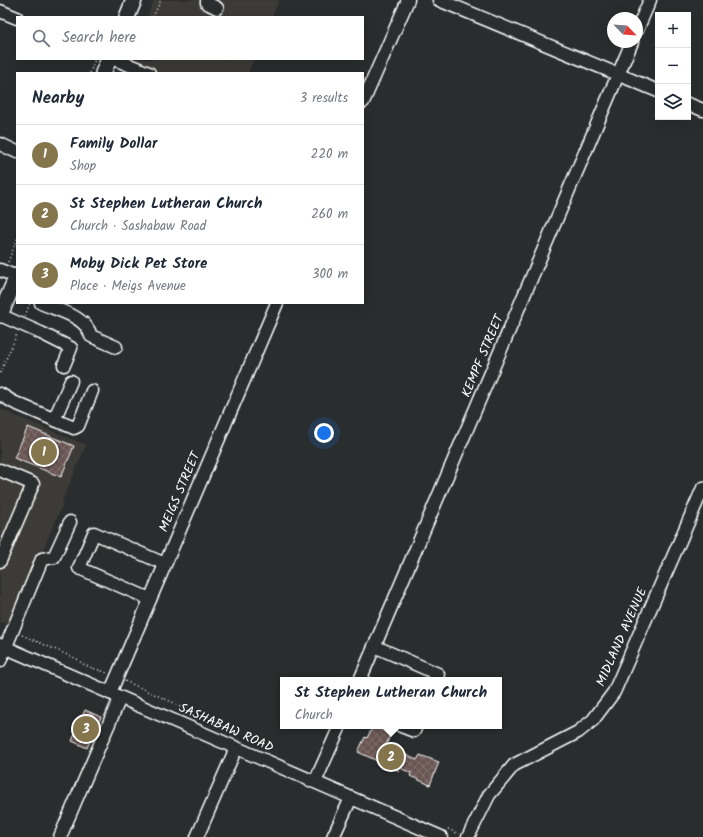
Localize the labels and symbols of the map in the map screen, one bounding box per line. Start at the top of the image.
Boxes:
north arrow [607,12,643,48]
street label: KEMPF STREET [456,310,510,401]
your location [314,423,334,443]
pin: 1 [31,437,57,467]
street label: MEIGS STREET [154,448,207,535]
street label: MIDLAND AVENUE [591,584,653,690]
street label: SASHABAW ROAD [175,698,277,758]
pin: 3 [73,714,99,744]
pin: 2 [378,742,404,772]

